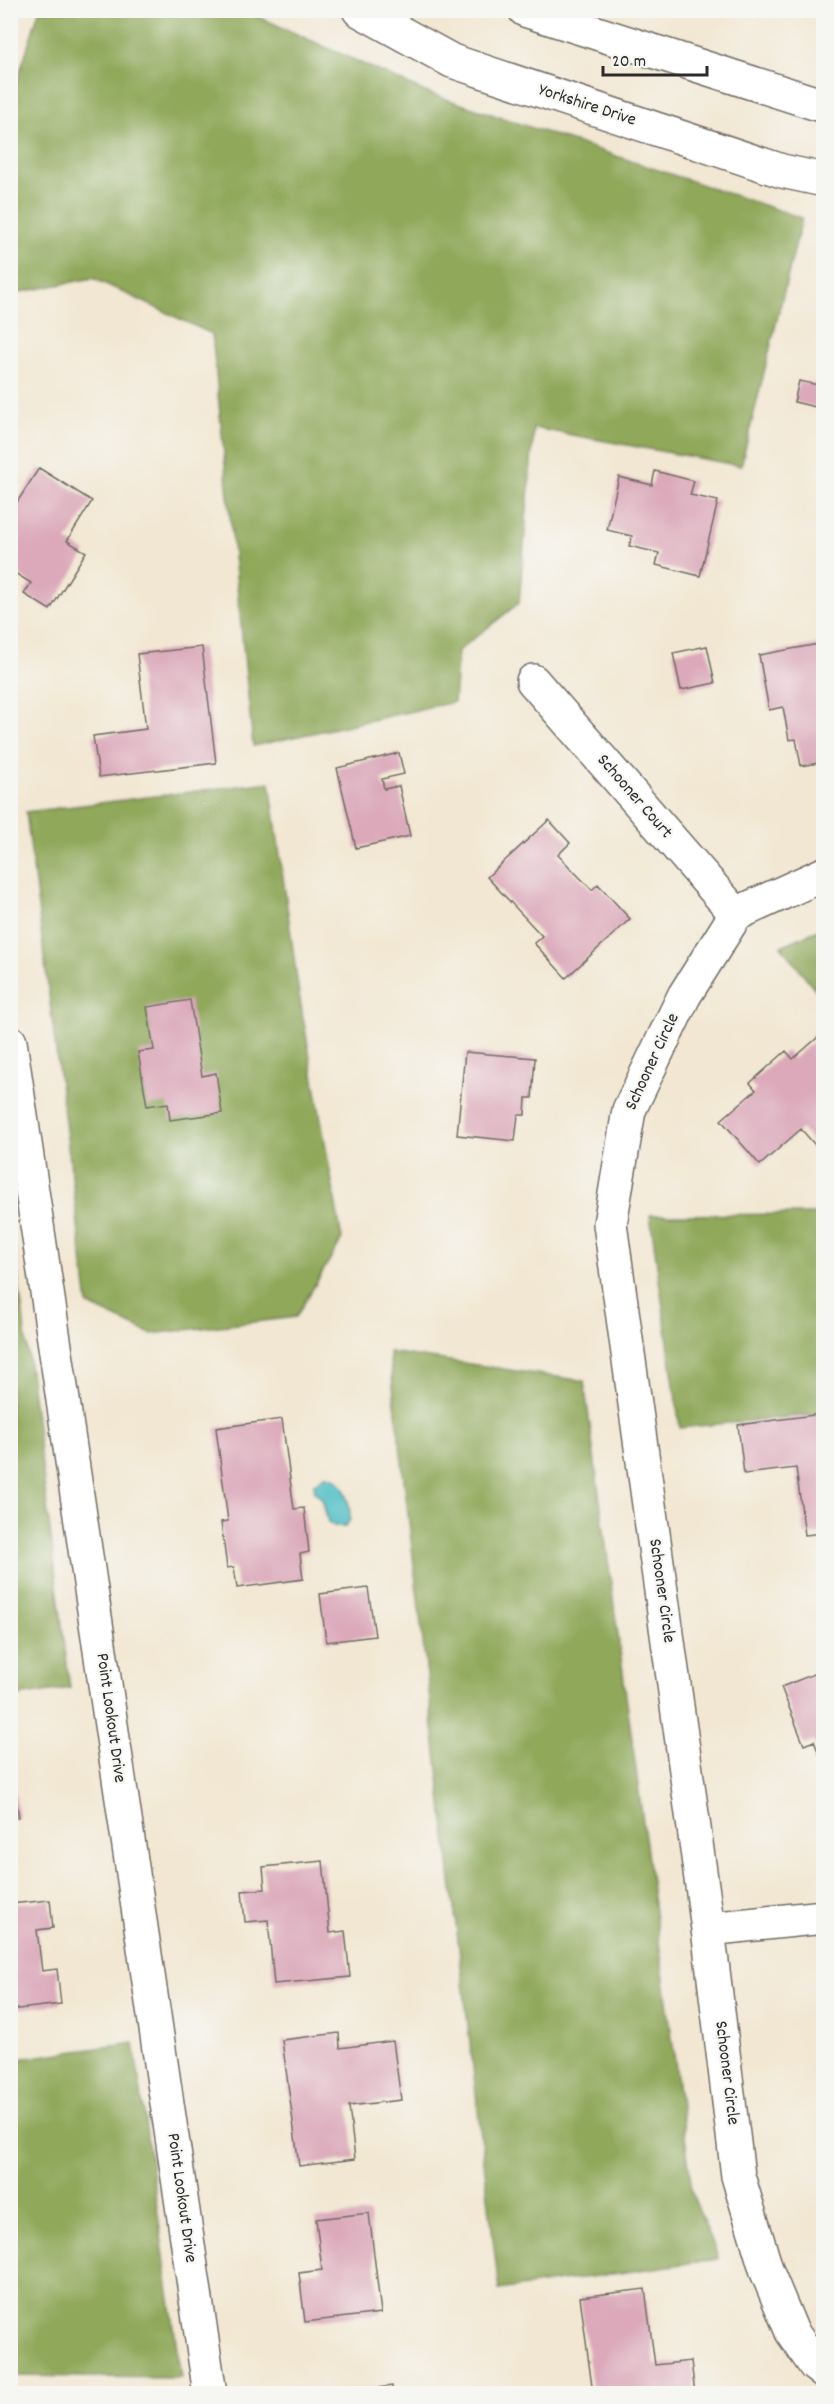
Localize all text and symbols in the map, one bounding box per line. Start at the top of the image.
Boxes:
scale bar [603,39,706,77]
text: 20 m [612,50,646,75]
street label: Yorkshire Drive [535,78,639,134]
street label: Schooner Court [590,749,678,845]
street label: Schooner Circle [620,1009,687,1115]
street label: Schooner Circle [641,1537,681,1645]
street label: Point Lookout Drive [89,1652,131,1784]
street label: Schooner Circle [707,2019,745,2127]
street label: Point Lookout Drive [160,2132,202,2264]

